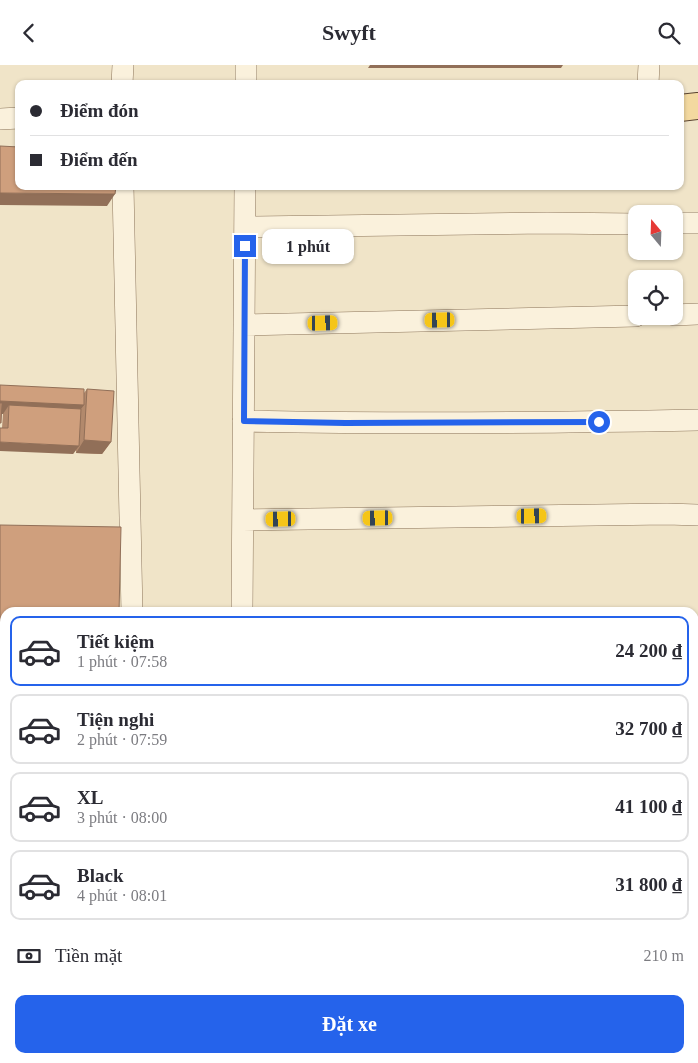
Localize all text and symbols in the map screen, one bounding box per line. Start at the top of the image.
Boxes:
icon: back [15,19,43,47]
icon: search [655,19,683,47]
text: Swyft [322,20,376,45]
text: Điểm đón [60,100,139,121]
text: Điểm đến [60,149,138,170]
north arrow [628,205,682,260]
map controls [628,205,683,325]
callout: 1 phút [262,229,355,263]
route end [234,235,256,257]
text: 1 phút [286,238,330,255]
button: locate [628,270,683,325]
car [424,312,455,328]
car [307,315,338,331]
route start [588,411,610,433]
car [516,508,547,524]
car [362,510,393,526]
car [265,511,296,527]
icon: car [17,629,62,674]
text: Tiết kiệm [77,631,154,652]
text: 24 200 ₫ [615,640,682,661]
text: 1 phút · 07:58 [77,653,167,670]
icon: car [17,707,62,752]
text: Tiện nghi [77,709,154,730]
text: 32 700 ₫ [615,718,682,739]
text: 2 phút · 07:59 [77,731,167,748]
icon: car [17,785,62,830]
text: XL [77,787,103,808]
text: 41 100 ₫ [615,796,682,817]
text: 3 phút · 08:00 [77,809,167,826]
icon: car [17,863,62,908]
text: Black [77,865,123,886]
text: 31 800 ₫ [615,874,682,895]
text: 4 phút · 08:01 [77,887,167,904]
icon: cash [15,942,43,970]
text: Tiền mặt [55,945,122,966]
text: 210 m [644,947,684,964]
button: Đặt xe [15,995,684,1053]

